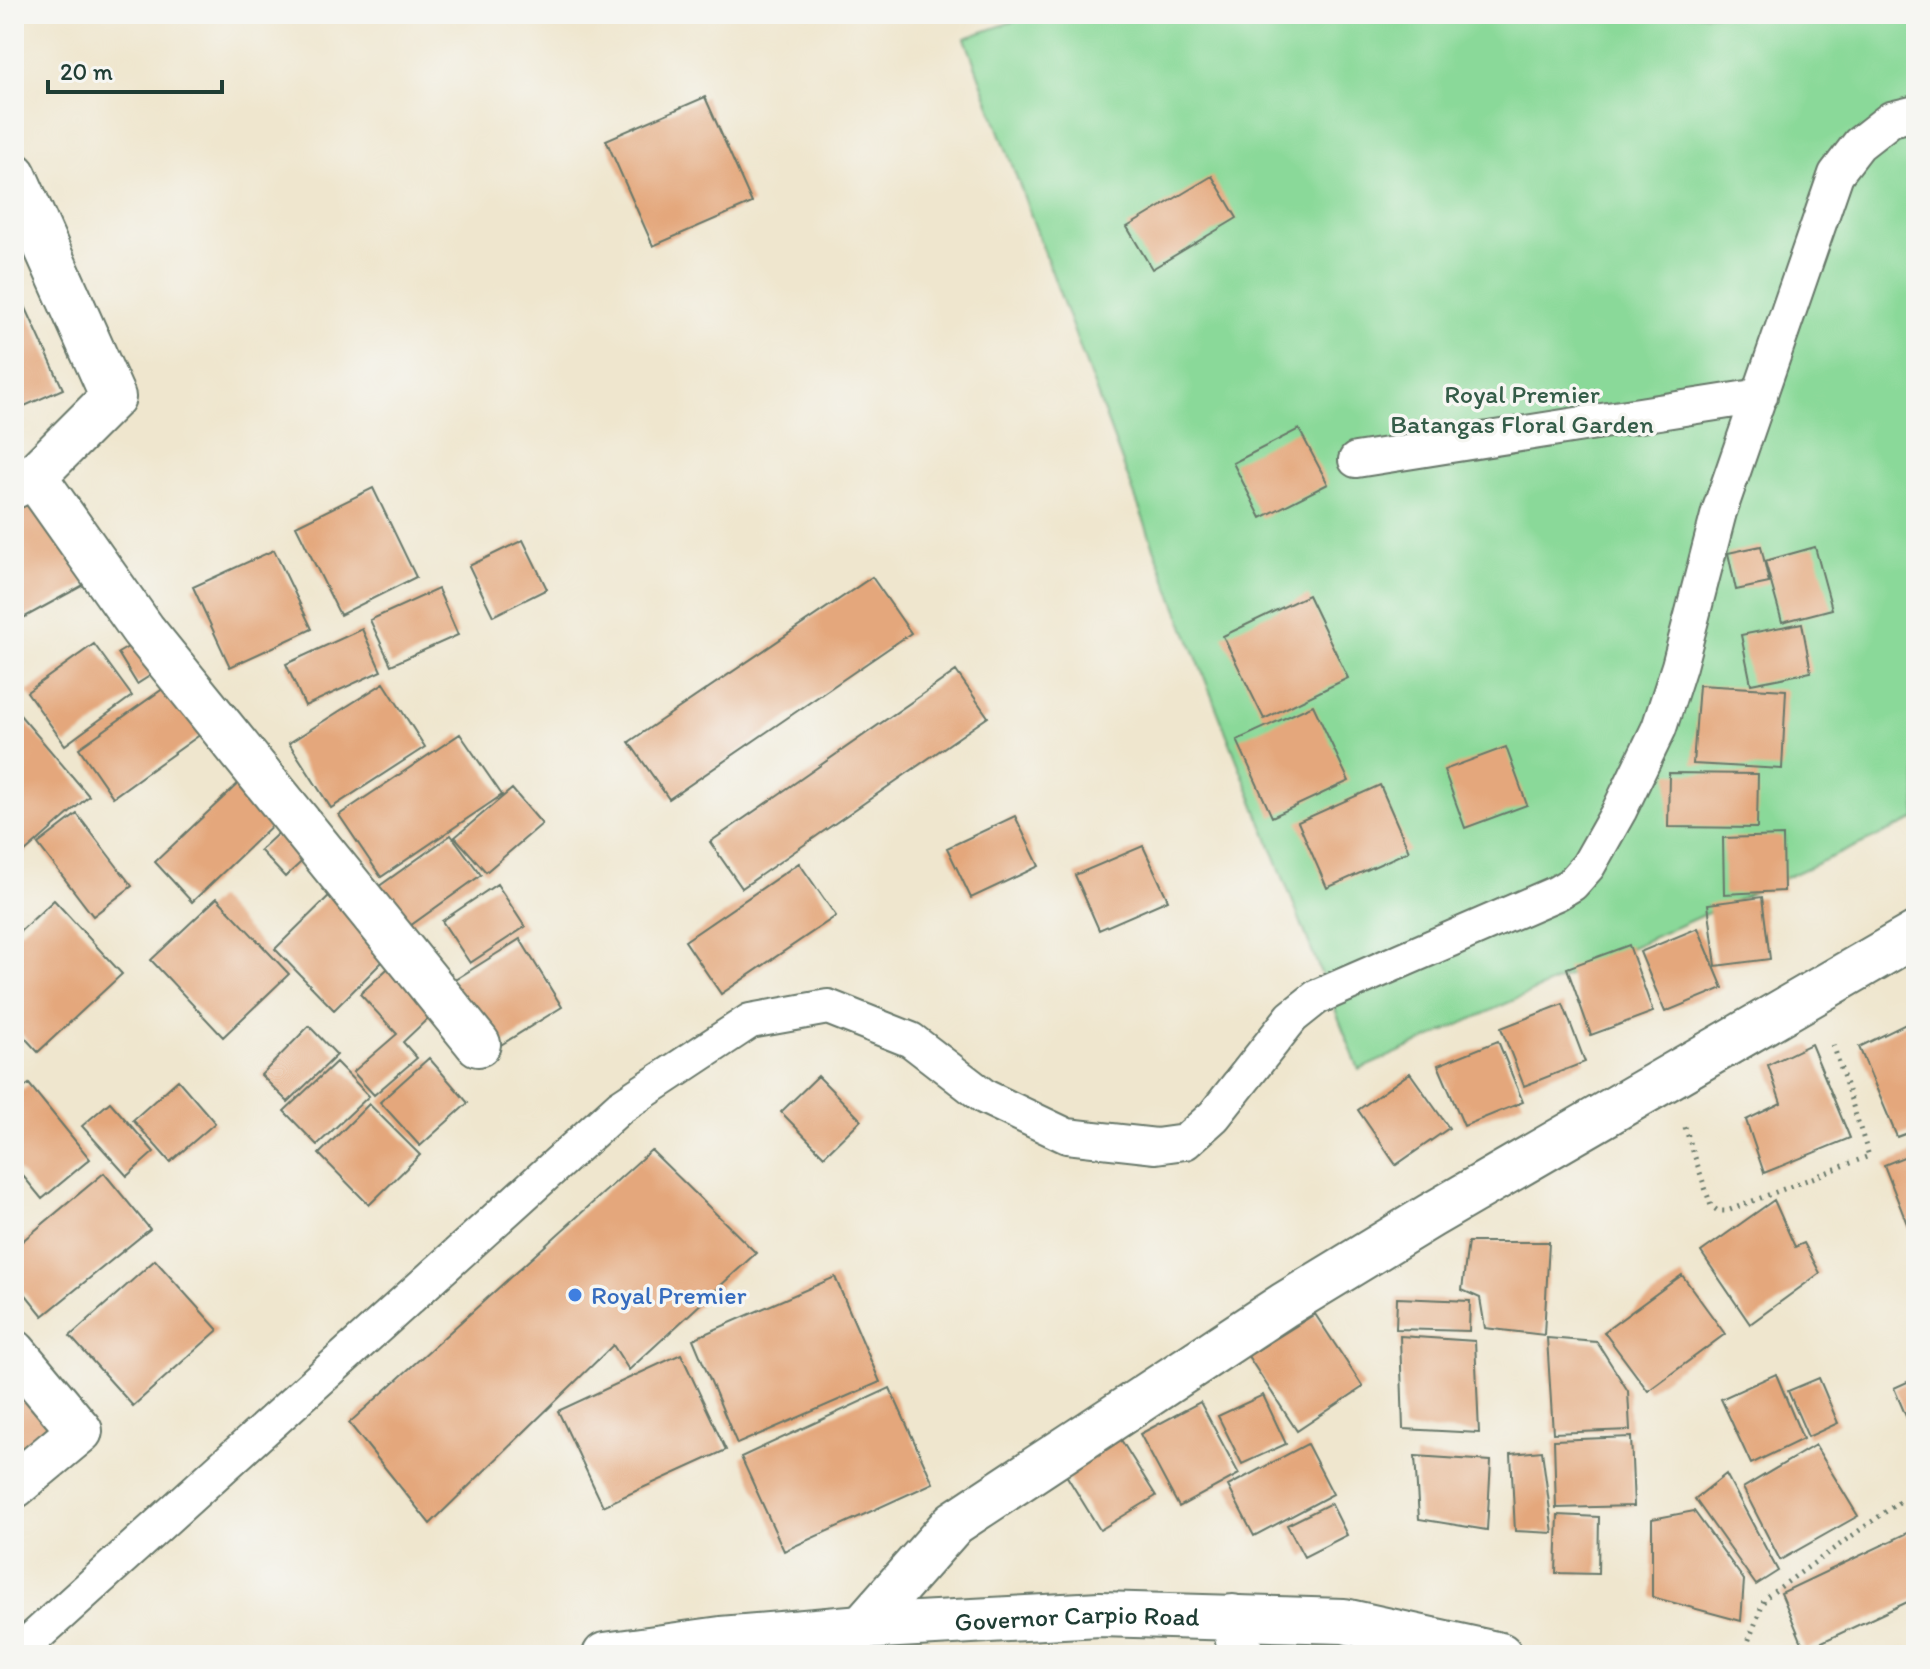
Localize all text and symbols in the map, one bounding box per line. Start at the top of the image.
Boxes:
scale bar [48,44,222,94]
text: 20 m [60,57,113,86]
park label: Royal Premier Batangas Floral Garden [1390,378,1654,440]
place label: Royal Premier [591,1279,747,1311]
marker: Royal Premier [566,1286,584,1304]
street label: Governor Carpio Road [954,1598,1201,1638]

